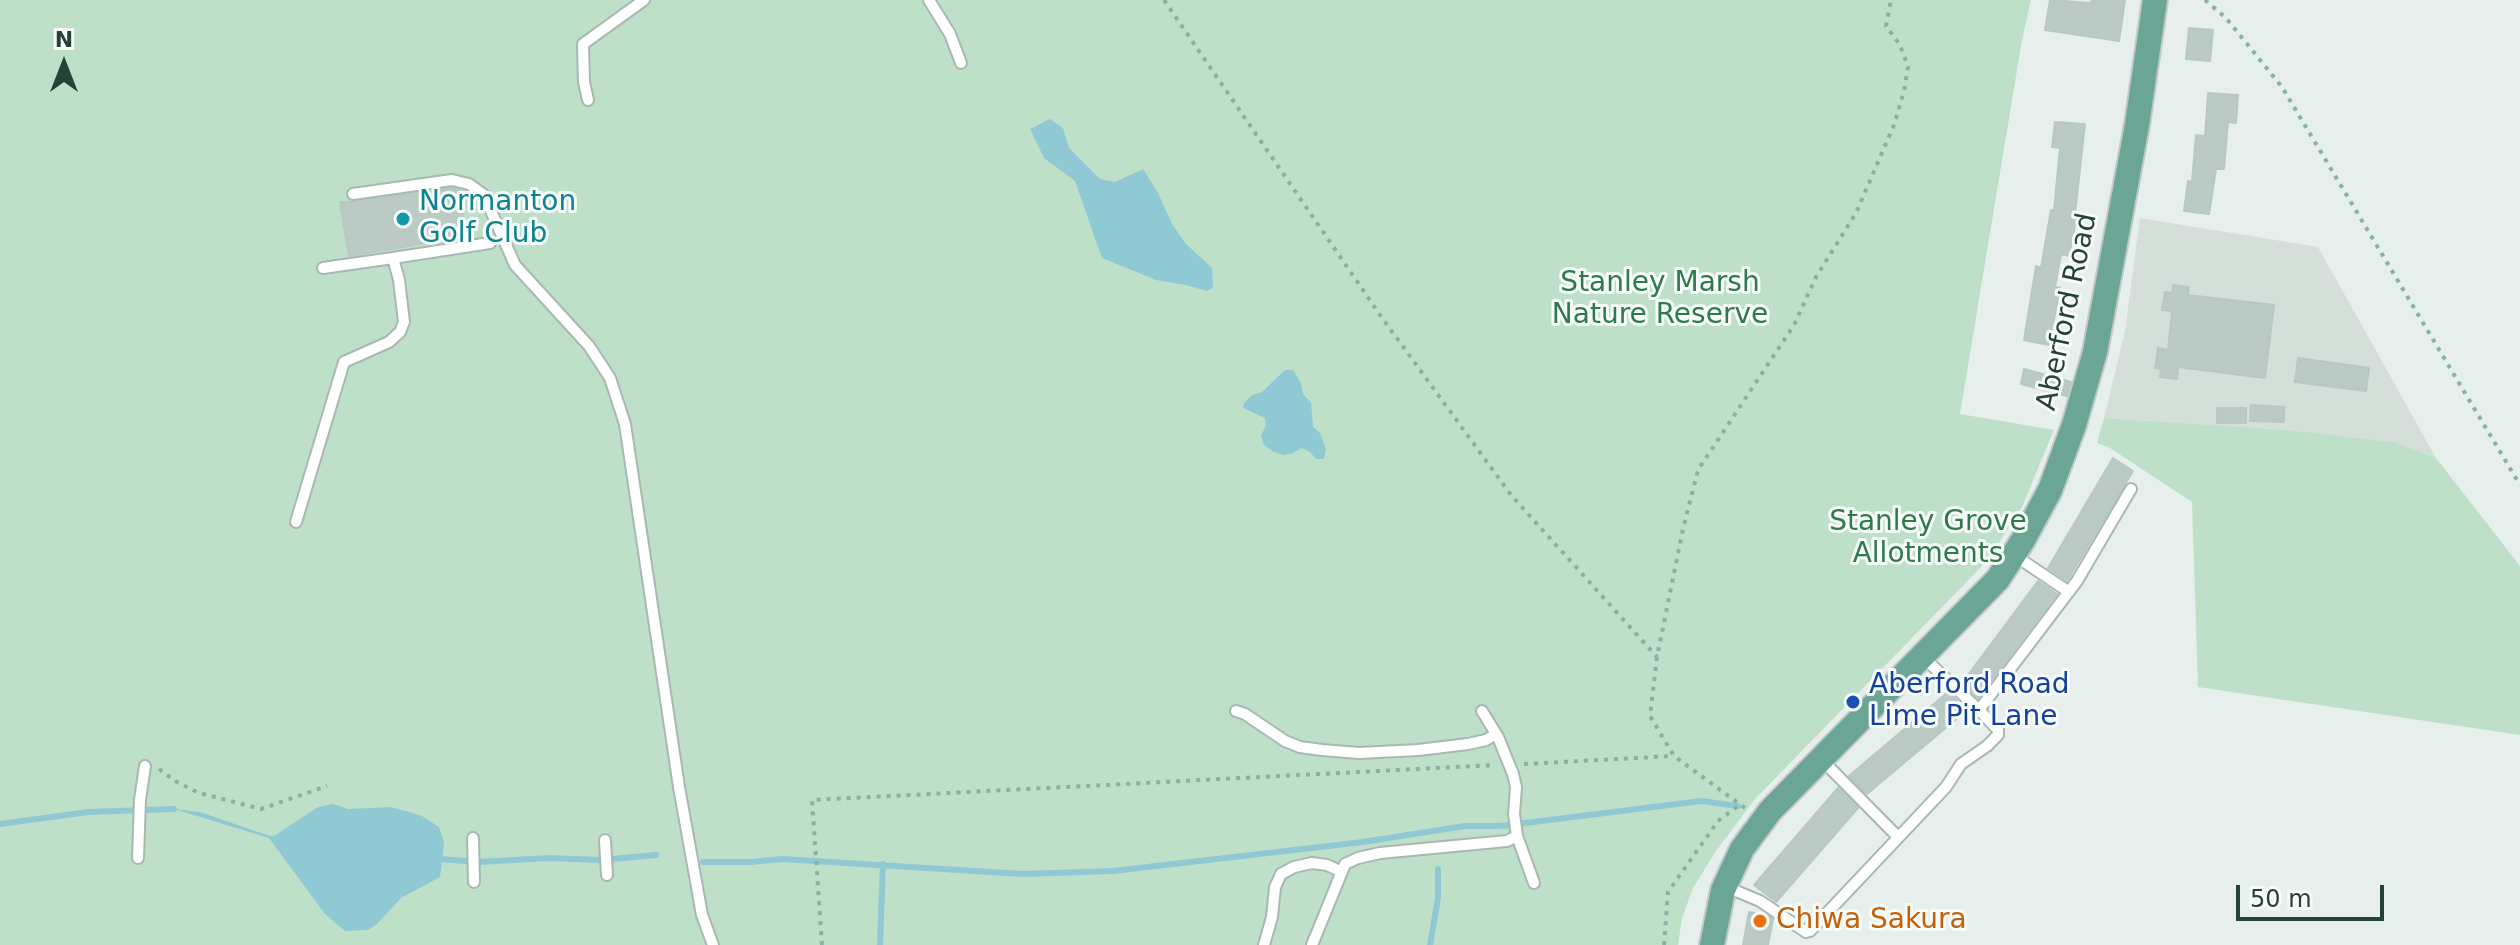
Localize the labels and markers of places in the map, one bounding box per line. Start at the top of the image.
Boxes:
place label: Normanton Golf Club [419,186,576,252]
marker: Normanton Golf Club [394,210,412,228]
place label: Aberford Road Lime Pit Lane [1869,669,2070,735]
marker: Aberford Road Lime Pit Lane [1844,693,1862,711]
place label: Chiwa Sakura [1776,904,1967,938]
marker: Chiwa Sakura [1751,912,1769,930]

